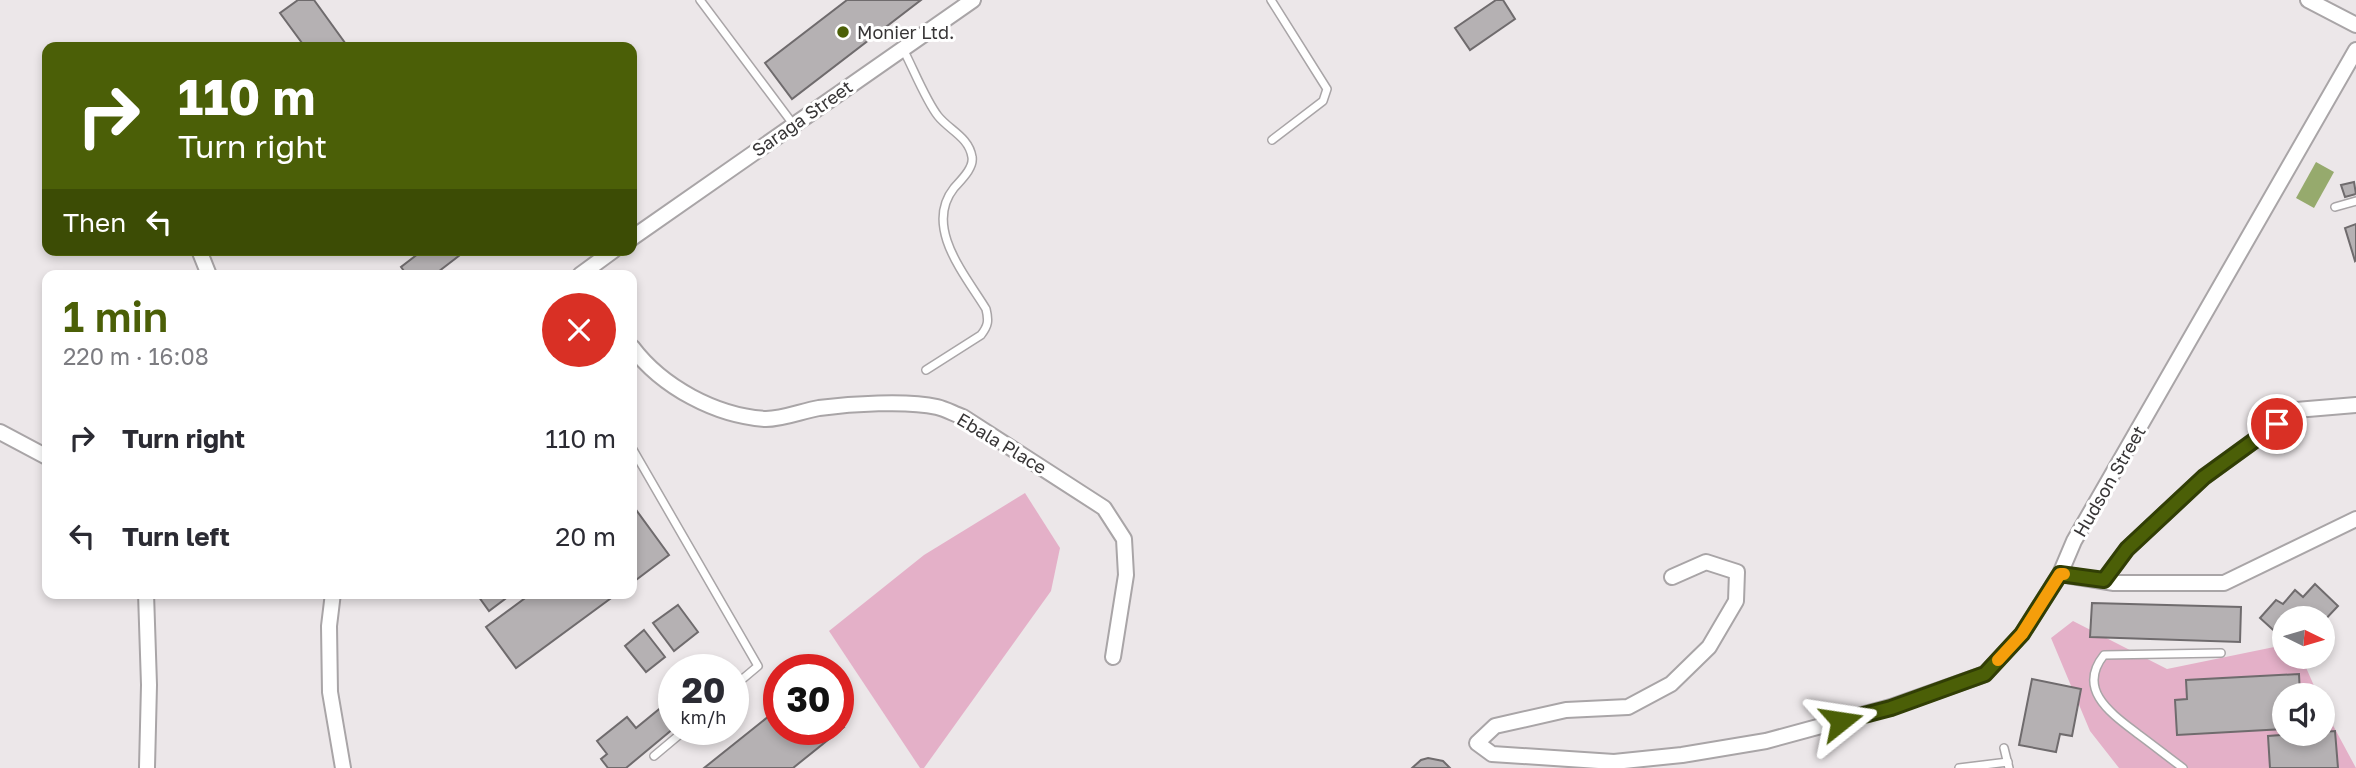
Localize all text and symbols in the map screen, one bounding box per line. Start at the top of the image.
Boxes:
place label: Monier Ltd. [857,21,955,43]
marker: Monier Ltd. [835,24,851,40]
text: 110 m [178,67,315,126]
icon: right [63,70,154,161]
street label: Saraga Street [747,75,857,161]
text: Turn right [178,127,327,165]
icon: left [140,203,178,241]
text: Then [63,207,126,238]
text: 1 min [63,291,168,341]
button: close [542,293,616,367]
text: 220 m · 16:08 [63,342,209,370]
pin [2247,394,2307,454]
icon: arrive [2258,405,2296,443]
street label: Ebala Place [953,408,1051,478]
icon: right [63,419,101,457]
street label: Hudson Street [2068,421,2150,541]
text: Turn right [122,423,245,454]
text: 110 m [545,423,616,454]
icon: left [63,517,101,555]
text: Turn left [122,521,230,552]
text: 20 m [555,521,616,552]
north arrow [2272,606,2334,668]
map controls [2272,606,2335,746]
speed limit sign: 30 [763,654,854,745]
text: 20 [681,669,726,711]
button: sound [2272,683,2335,746]
position arrow [1804,684,1878,758]
text: km/h [681,706,726,728]

